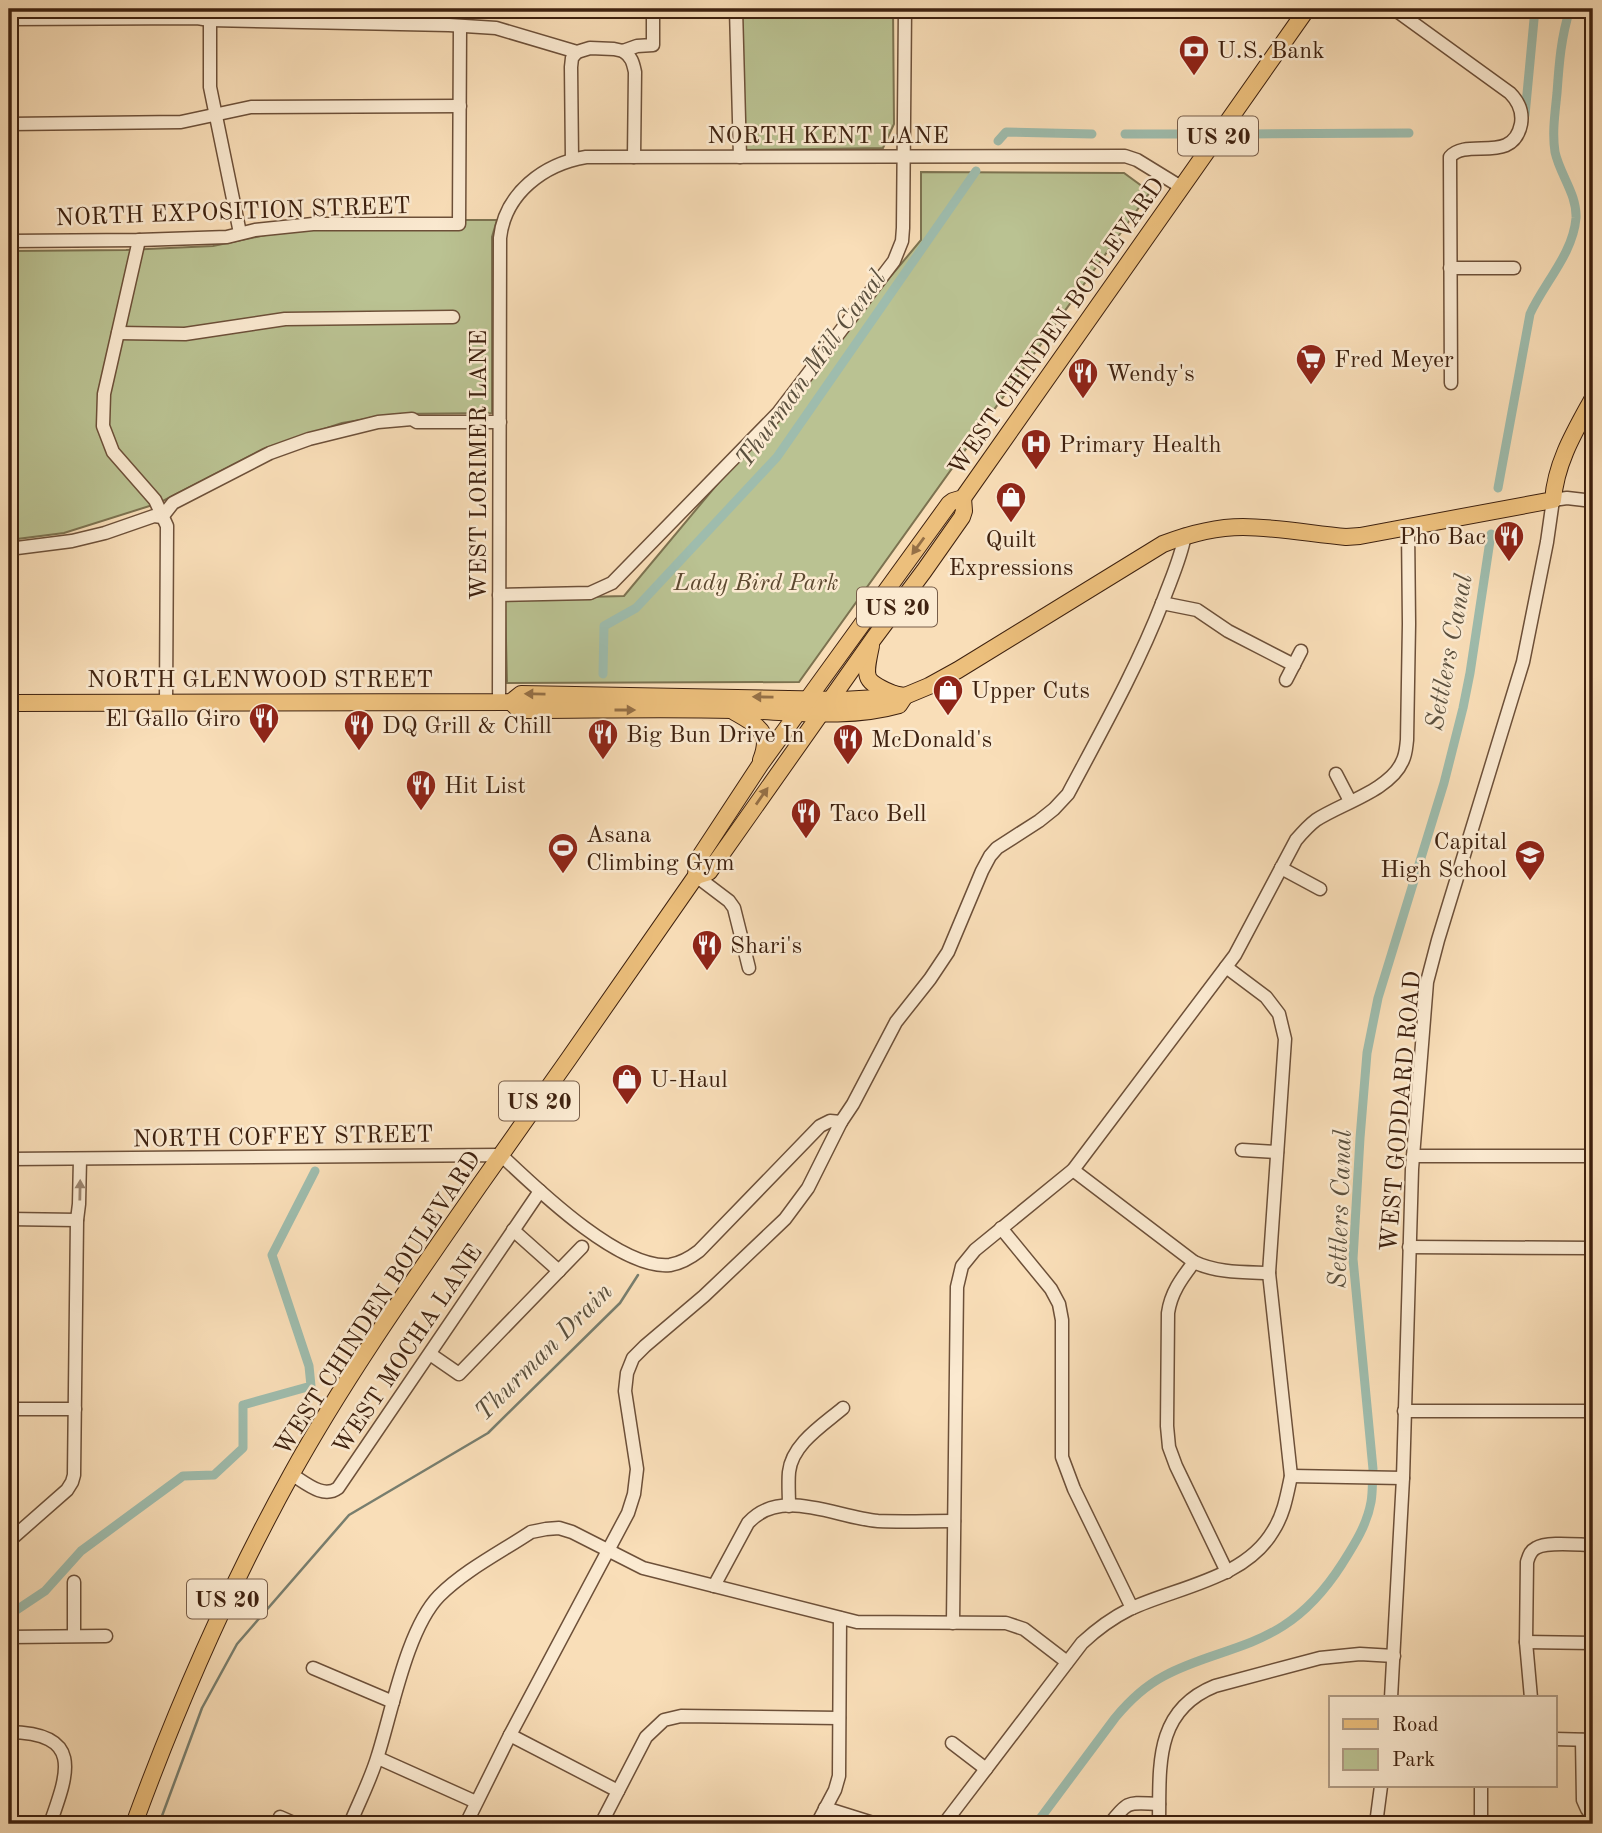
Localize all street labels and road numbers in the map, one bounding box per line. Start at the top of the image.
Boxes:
road number: US 20 [1178,116,1258,155]
street label: NORTH KENT LANE [707,125,949,149]
street label: WEST CHINDEN BOULEVARD [945,174,1170,481]
street label: NORTH EXPOSITION STREET [55,195,411,231]
street label: WEST LORIMER LANE [468,330,492,600]
road number: US 20 [857,587,937,626]
street label: NORTH GLENWOOD STREET [87,669,433,693]
street label: WEST GODDARD ROAD [1378,970,1426,1252]
road number: US 20 [499,1082,579,1120]
street label: NORTH COFFEY STREET [132,1123,434,1153]
street label: WEST CHINDEN BOULEVARD [271,1148,486,1461]
street label: WEST MOCHA LANE [330,1241,488,1459]
road number: US 20 [187,1580,267,1618]

